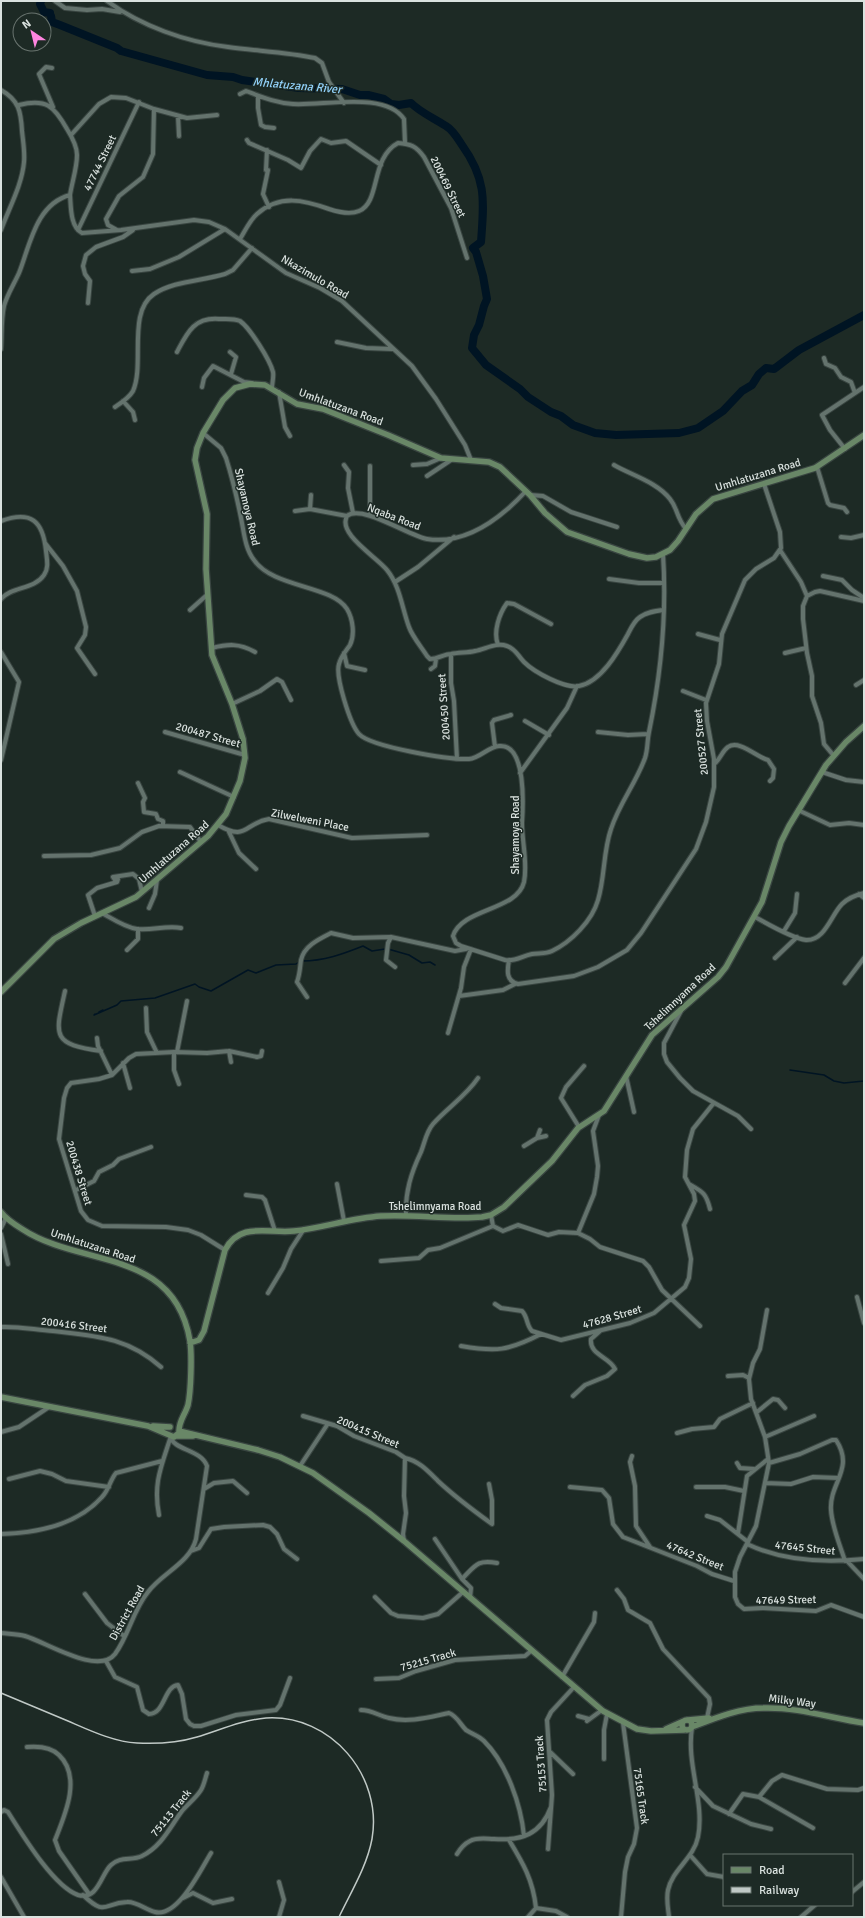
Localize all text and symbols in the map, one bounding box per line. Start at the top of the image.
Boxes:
north arrow [12,12,52,52]
text: N [20,17,33,32]
water label: Mhlatuzana River [252,75,344,97]
street label: 47744 Street [81,133,119,193]
street label: 200469 Street [428,154,469,220]
street label: Nkazimulo Road [279,252,351,302]
street label: Umhlatuzana Road [297,386,385,428]
street label: Umhlatuzana Road [714,456,802,494]
street label: Shayamoya Road [232,467,262,547]
street label: Nqaba Road [365,501,423,533]
street label: 200450 Street [435,673,453,741]
street label: 200527 Street [691,708,711,776]
street label: 200487 Street [174,720,242,750]
street label: Shayamoya Road [509,795,522,875]
street label: Zilwelweni Place [270,806,350,834]
street label: Umhlatuzana Road [136,818,212,886]
street label: Tshelimnyama Road [642,961,718,1033]
street label: 200438 Street [63,1139,95,1207]
street label: Tshelimnyama Road [389,1200,481,1213]
street label: Umhlatuzana Road [49,1226,137,1266]
street label: 47628 Street [581,1302,643,1332]
street label: 200416 Street [40,1314,108,1336]
street label: 200415 Street [335,1413,401,1451]
street label: 47645 Street [774,1538,836,1558]
street label: 47642 Street [664,1539,726,1573]
street label: District Road [107,1583,148,1643]
street label: 47649 Street [756,1593,817,1607]
street label: 75215 Track [399,1646,458,1674]
street label: Milky Way [768,1692,817,1710]
street label: 75153 Track [532,1735,549,1793]
street label: 75165 Track [631,1767,651,1826]
street label: 75113 Track [148,1786,194,1839]
legend [723,1854,853,1906]
text: Road [759,1863,785,1878]
text: Railway [759,1883,799,1898]

